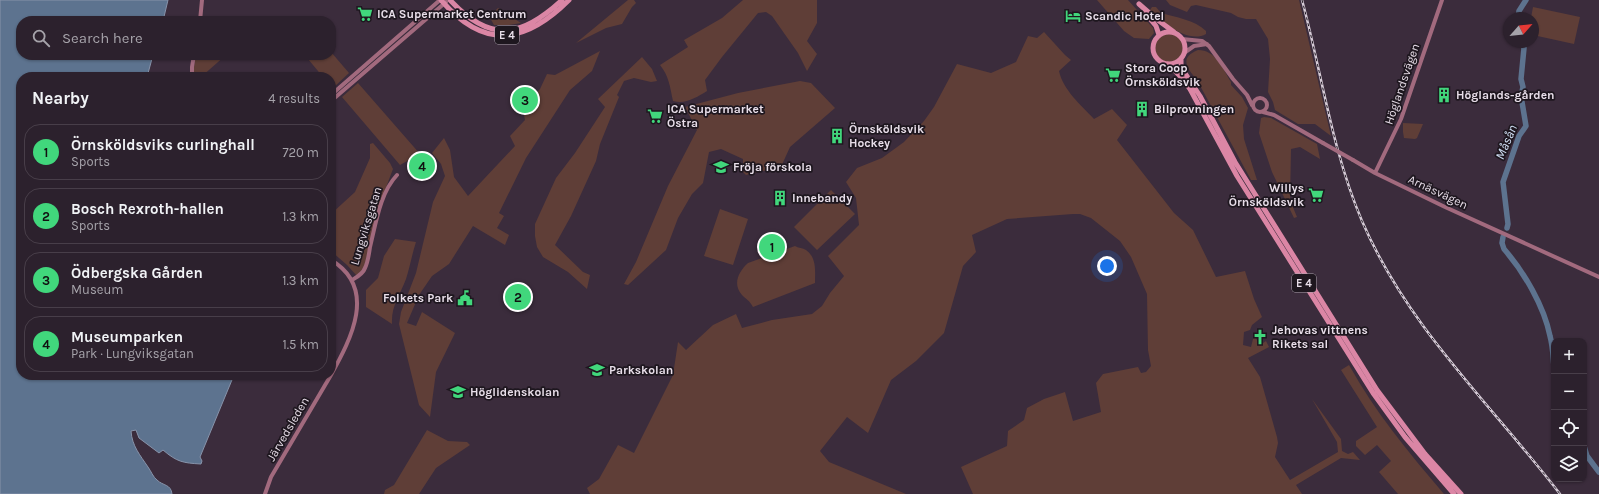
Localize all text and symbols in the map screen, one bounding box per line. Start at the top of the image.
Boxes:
supermarket icon: ICA Supermarket Centrum [356,5,374,23]
place label: ICA Supermarket Centrum [377,7,527,21]
hotel icon: Scandic Hotel [1064,7,1082,25]
place label: Scandic Hotel [1085,9,1164,23]
north arrow [1503,12,1539,48]
search box [16,16,336,60]
road number: E 4 [495,26,519,44]
icon: search [30,27,52,49]
text: Search here [62,29,143,47]
street label: Höglandsvägen [1382,42,1422,126]
place label: Stora Coop Örnsköldsvik [1125,61,1200,89]
supermarket icon: Stora Coop Örnsköldsvik [1104,66,1122,84]
pin: 3 [512,85,538,115]
building icon: Höglands-gården [1435,86,1453,104]
text: Nearby [32,88,89,108]
place label: Höglands-gården [1456,88,1555,102]
text: 4 results [268,91,320,106]
building icon: Bilprovningen [1133,100,1151,118]
place label: ICA Supermarket Östra [667,102,764,130]
place label: Bilprovningen [1154,102,1234,116]
supermarket icon: ICA Supermarket Östra [646,107,664,125]
place label: Örnsköldsvik Hockey [849,122,924,150]
water label: Måsån [1492,122,1520,162]
building icon: Örnsköldsvik Hockey [828,127,846,145]
text: Örnsköldsviks curlinghall [71,136,255,154]
text: 1 [44,145,48,160]
text: 720 m [282,145,319,160]
pin: 4 [409,151,435,181]
text: Sports [71,154,110,169]
school or university icon: Fröja förskola [712,158,730,176]
place label: Fröja förskola [733,160,812,174]
street label: Arnäsvägen [1406,172,1470,212]
place label: Willys Örnsköldsvik [1229,181,1304,209]
street label: Lungviksgatan [347,185,385,267]
supermarket icon: Willys Örnsköldsvik [1307,186,1325,204]
building icon: Innebandy [771,189,789,207]
place label: Innebandy [792,191,852,205]
text: Bosch Rexroth-hallen [71,200,224,218]
text: 2 [42,209,50,224]
text: 1.3 km [282,209,319,224]
text: Sports [71,218,110,233]
pin: 1 [759,232,785,262]
your location [1097,256,1117,276]
text: Ödbergska Gården [71,264,203,282]
text: 3 [42,273,50,288]
text: 1.3 km [282,273,319,288]
road number: E 4 [1292,274,1316,292]
text: Museum [71,282,123,297]
pin: 2 [505,282,531,312]
public building icon: Folkets Park [456,289,474,307]
place label: Folkets Park [383,291,453,305]
place label: Jehovas vittnens Rikets sal [1272,323,1368,351]
text: Museumparken [71,328,183,346]
church icon: Jehovas vittnens Rikets sal [1251,328,1269,346]
text: 4 [42,337,50,352]
text: 1.5 km [282,337,319,352]
map controls [1551,338,1587,482]
button: + [1551,338,1587,374]
text: Park · Lungviksgatan [71,346,194,361]
school or university icon: Parkskolan [588,361,606,379]
place label: Parkskolan [609,363,673,377]
button: − [1551,374,1587,410]
school or university icon: Höglidenskolan [449,383,467,401]
place label: Höglidenskolan [470,385,559,399]
street label: Järvedsleden [264,395,312,463]
button: locate [1551,410,1587,446]
button: layers [1551,446,1587,482]

